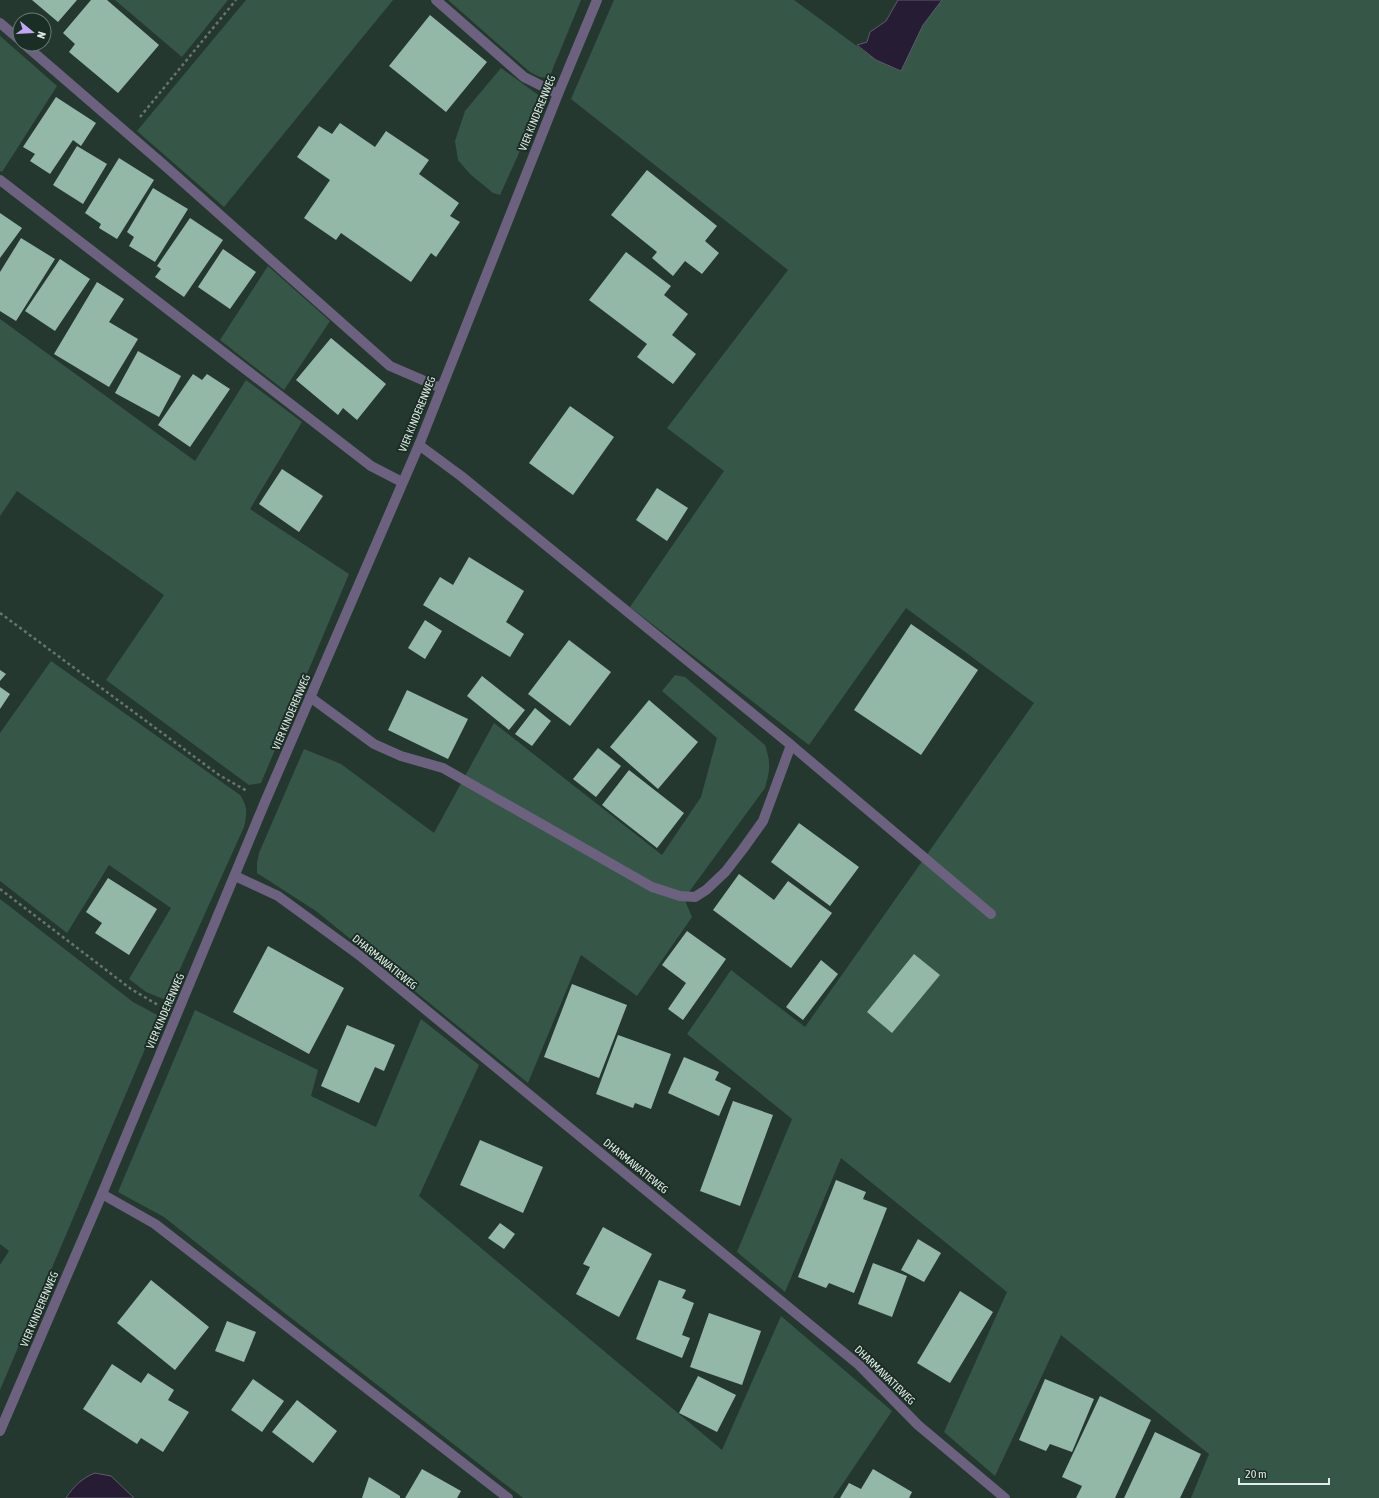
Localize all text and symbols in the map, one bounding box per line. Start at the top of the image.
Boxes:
north arrow [12,12,52,52]
text: N [35,30,48,40]
street label: VIER KINDERENWEG [516,73,558,153]
street label: VIER KINDERENWEG [396,374,438,454]
street label: VIER KINDERENWEG [270,672,312,751]
street label: DHARMAWATIEWEG [350,932,420,992]
street label: VIER KINDERENWEG [144,971,186,1050]
street label: DHARMAWATIEWEG [601,1136,671,1196]
street label: VIER KINDERENWEG [18,1269,60,1348]
street label: DHARMAWATIEWEG [852,1343,918,1407]
scale bar [1239,1460,1329,1486]
text: 20 m [1245,1467,1267,1481]

